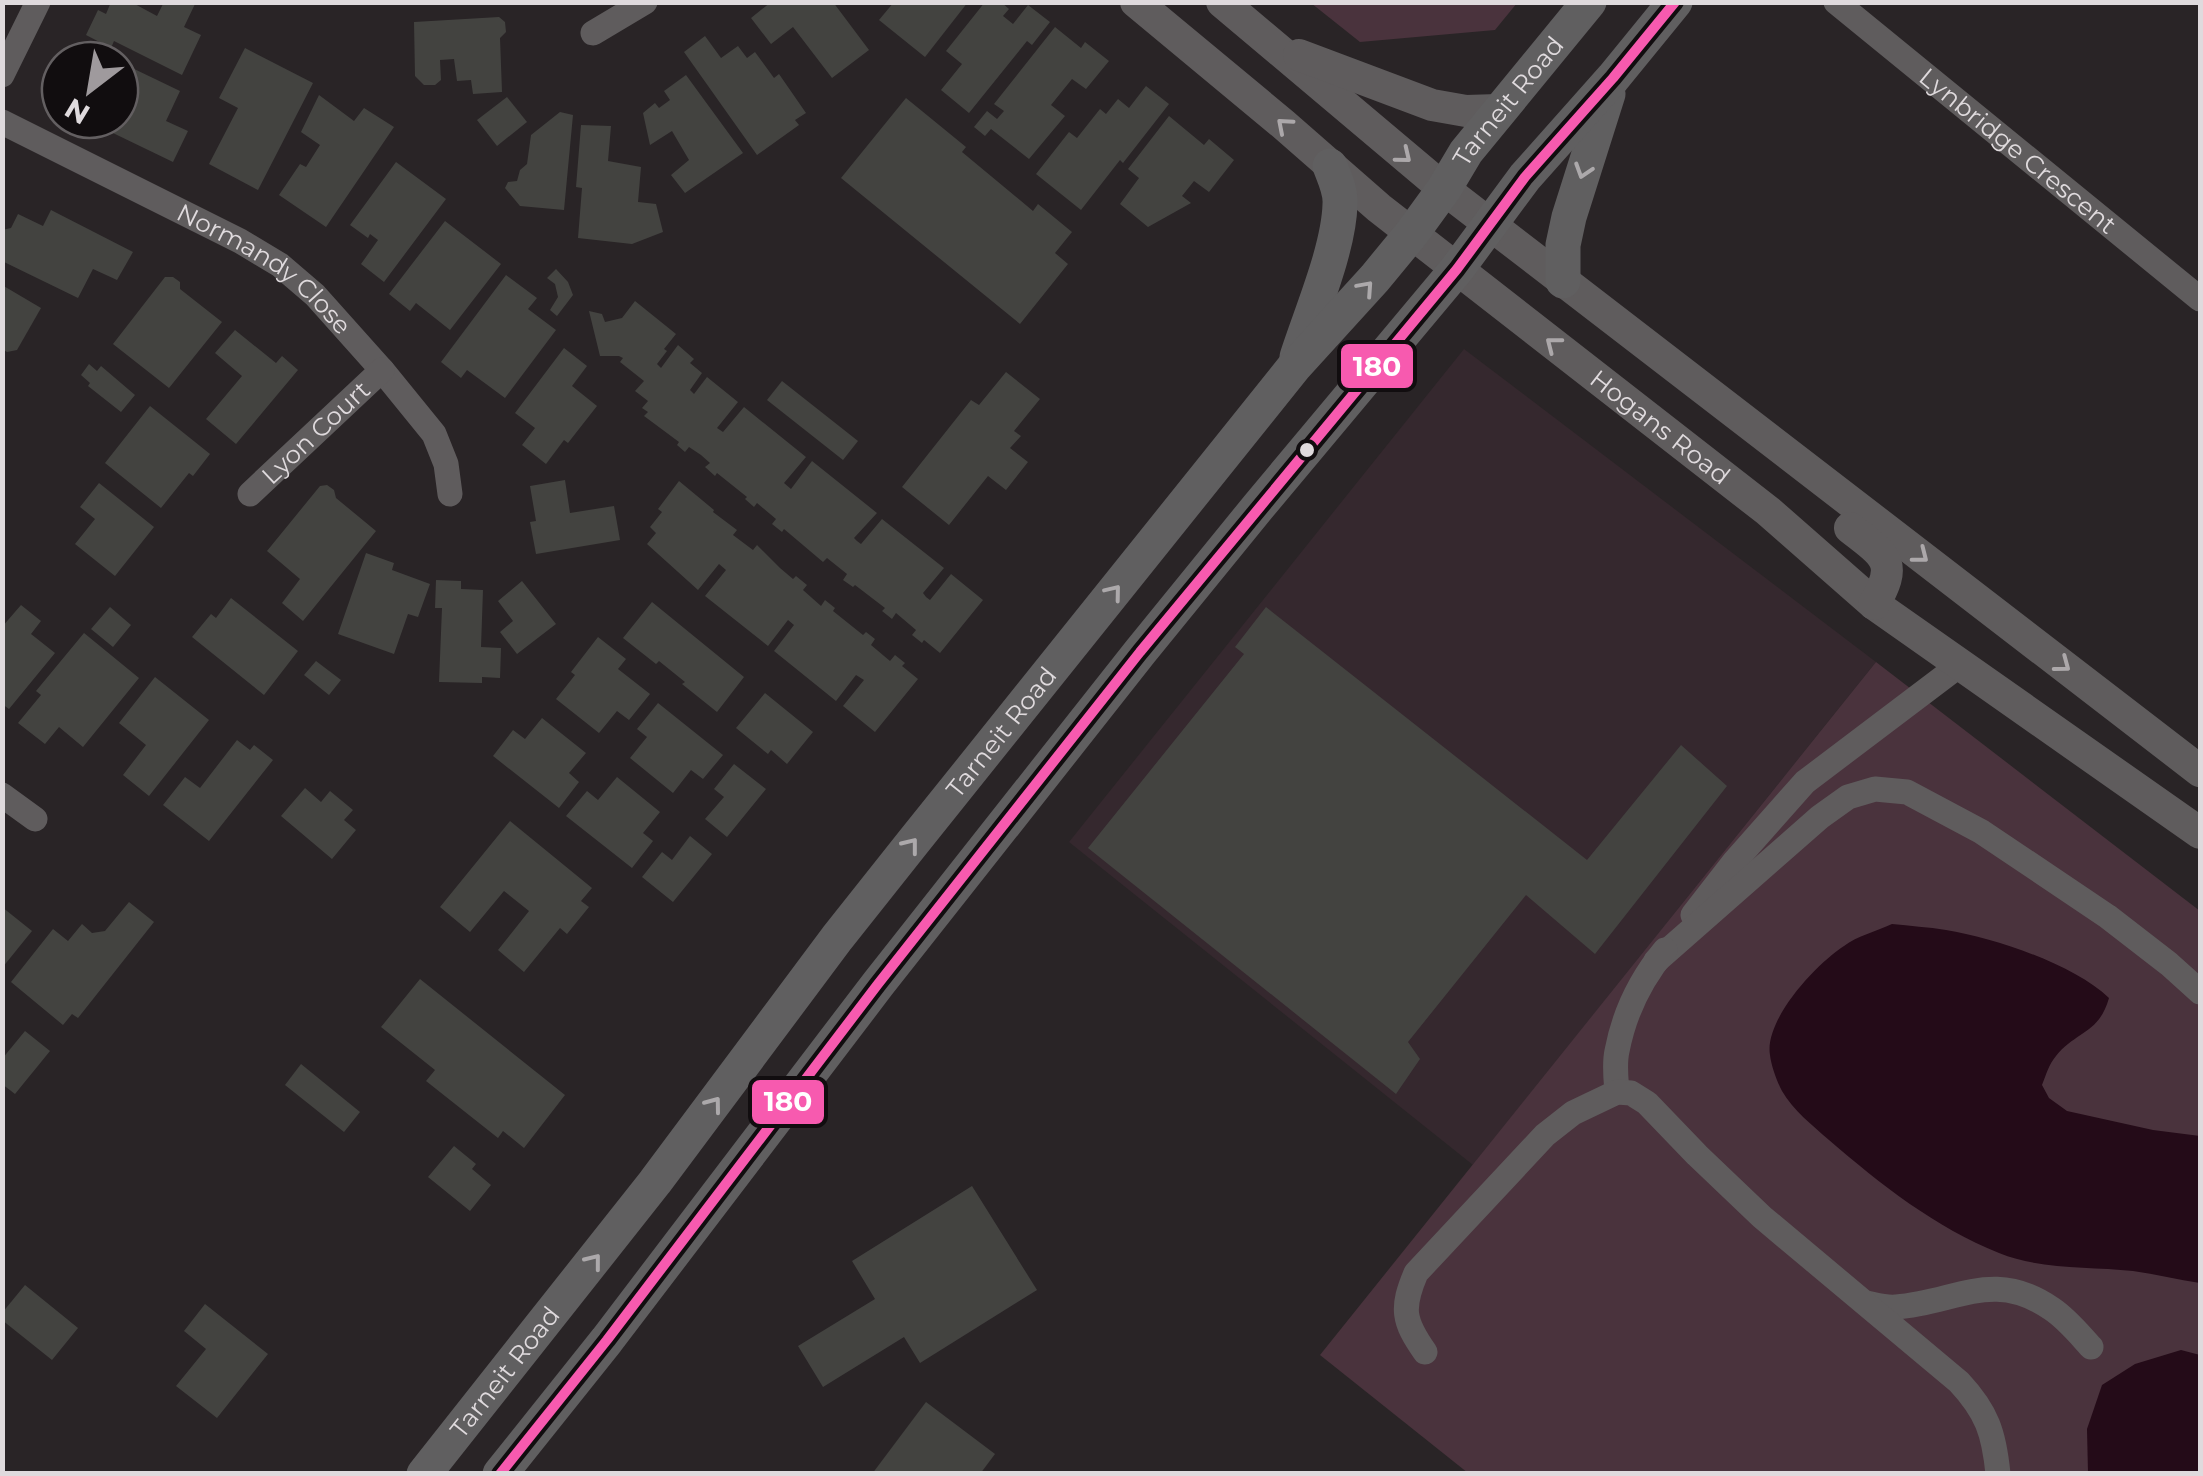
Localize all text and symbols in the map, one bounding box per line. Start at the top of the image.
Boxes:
street label: Tarneit Road [1446,30,1570,171]
north arrow [40,40,140,140]
street label: Lynbridge Crescent [1914,61,2123,240]
text: N [59,91,96,132]
one-way arrow [1277,119,1296,137]
one-way arrow [1392,144,1410,162]
one-way arrow [1574,162,1594,179]
street label: Normandy Close [172,197,358,340]
one-way arrow [1354,281,1372,300]
one-way arrow [1546,338,1564,356]
line badge: 180 [1339,342,1415,390]
text: 180 [1353,349,1401,383]
street label: Hogans Road [1584,363,1736,491]
street label: Lyon Court [255,374,376,490]
unlabelled marker [1297,440,1317,460]
one-way arrow [1910,544,1928,562]
one-way arrow [1102,585,1120,603]
one-way arrow [2052,654,2070,671]
street label: Tarneit Road [940,661,1063,804]
one-way arrow [899,839,916,857]
line badge: 180 [750,1078,826,1126]
text: 180 [764,1084,812,1118]
one-way arrow [702,1097,719,1115]
one-way arrow [582,1254,600,1272]
street label: Tarneit Road [444,1300,566,1444]

